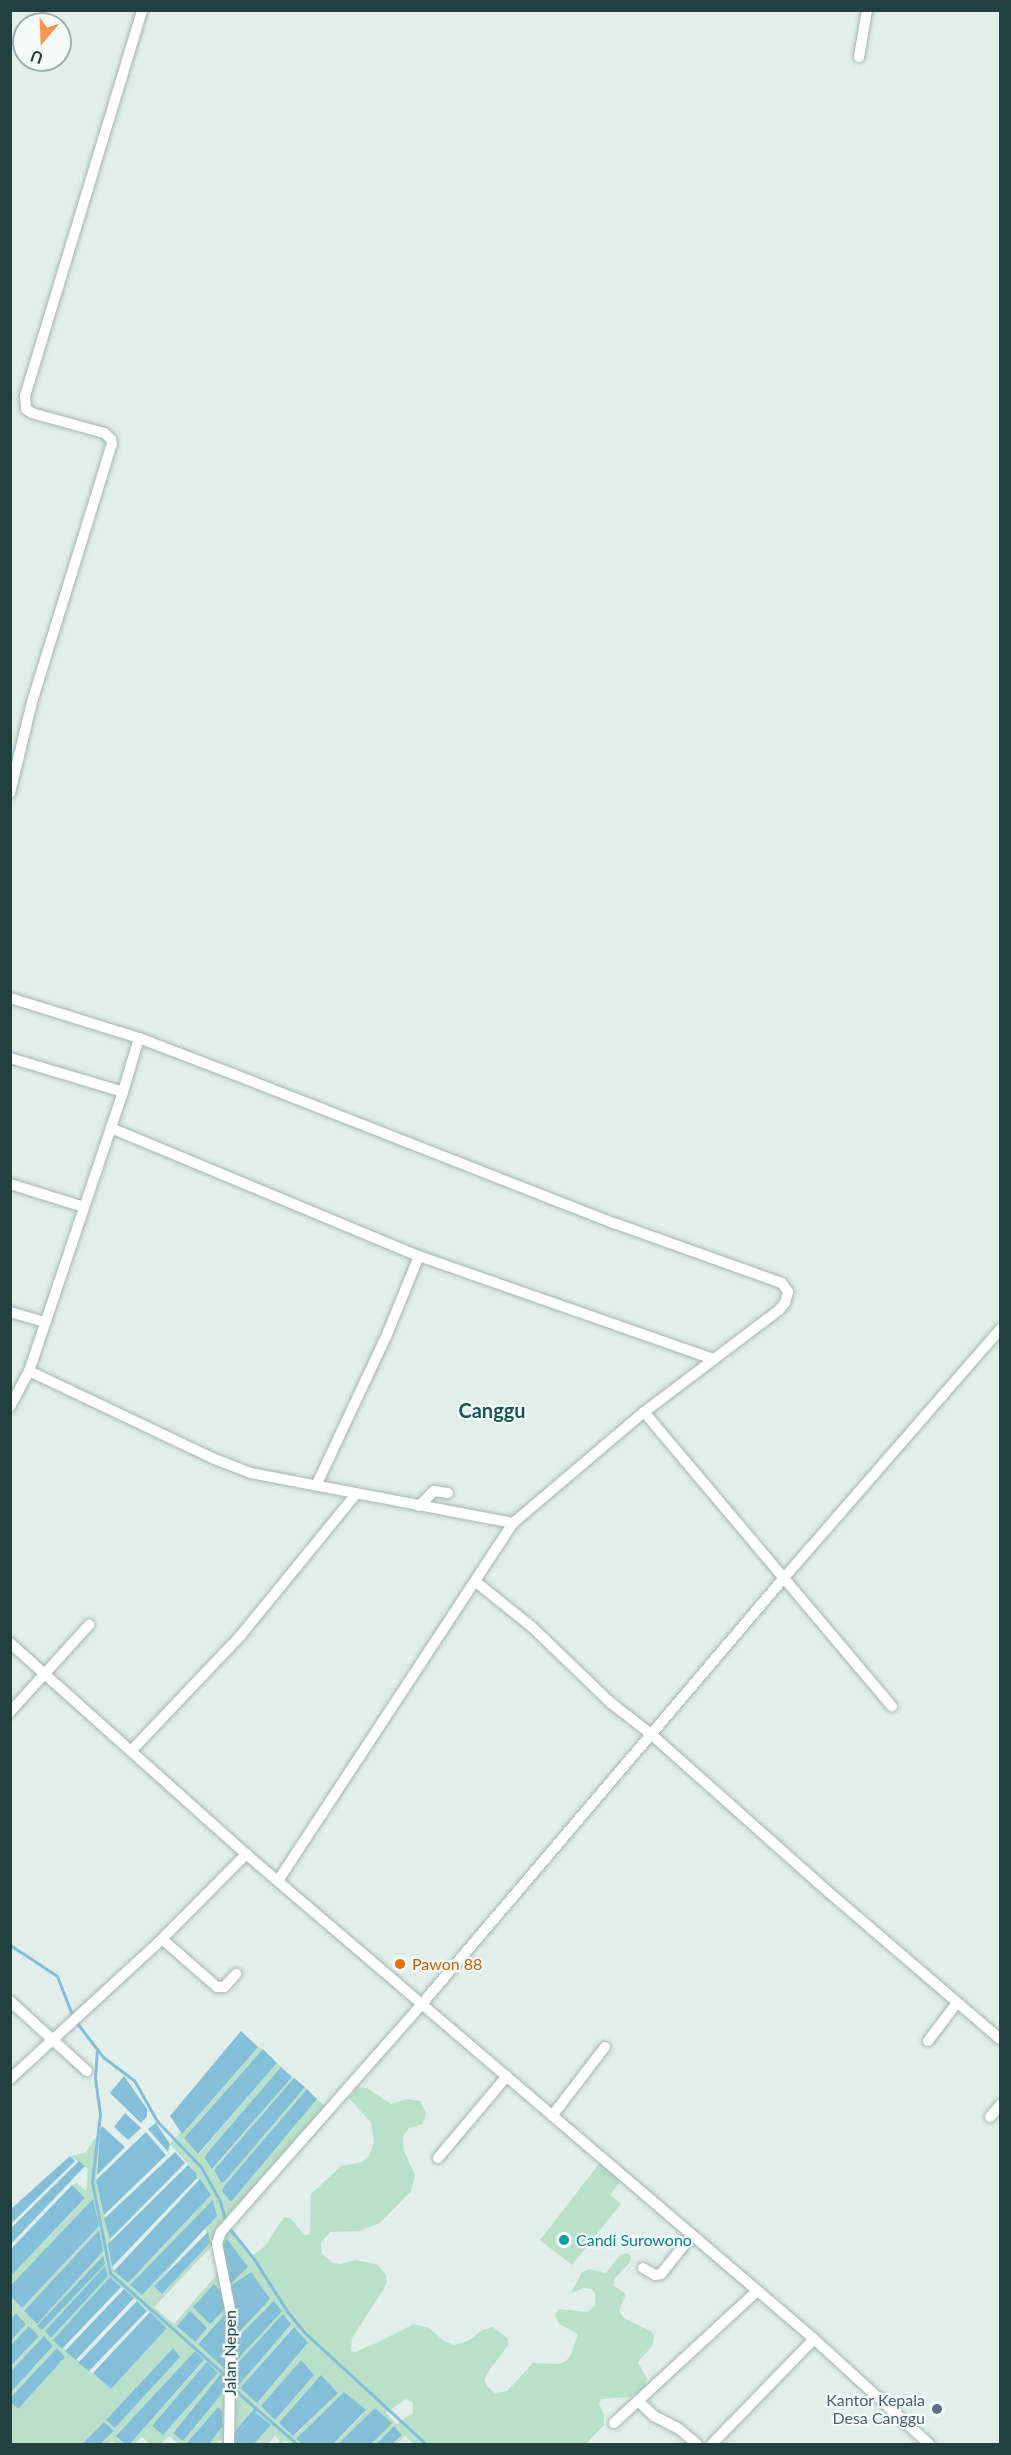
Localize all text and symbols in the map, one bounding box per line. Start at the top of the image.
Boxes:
north arrow [12,12,72,72]
text: U [28,47,45,69]
district label: Canggu [458,1398,526,1422]
place label: Pawon 88 [412,1954,482,1974]
marker: Pawon 88 [393,1957,407,1971]
place label: Candi Surowono [576,2230,692,2250]
marker: Candi Surowono [557,2233,571,2247]
street label: Jalan Nepen [220,2310,240,2396]
place label: Kantor Kepala Desa Canggu [826,2390,925,2428]
marker: Kantor Kepala Desa Canggu [930,2402,944,2416]

